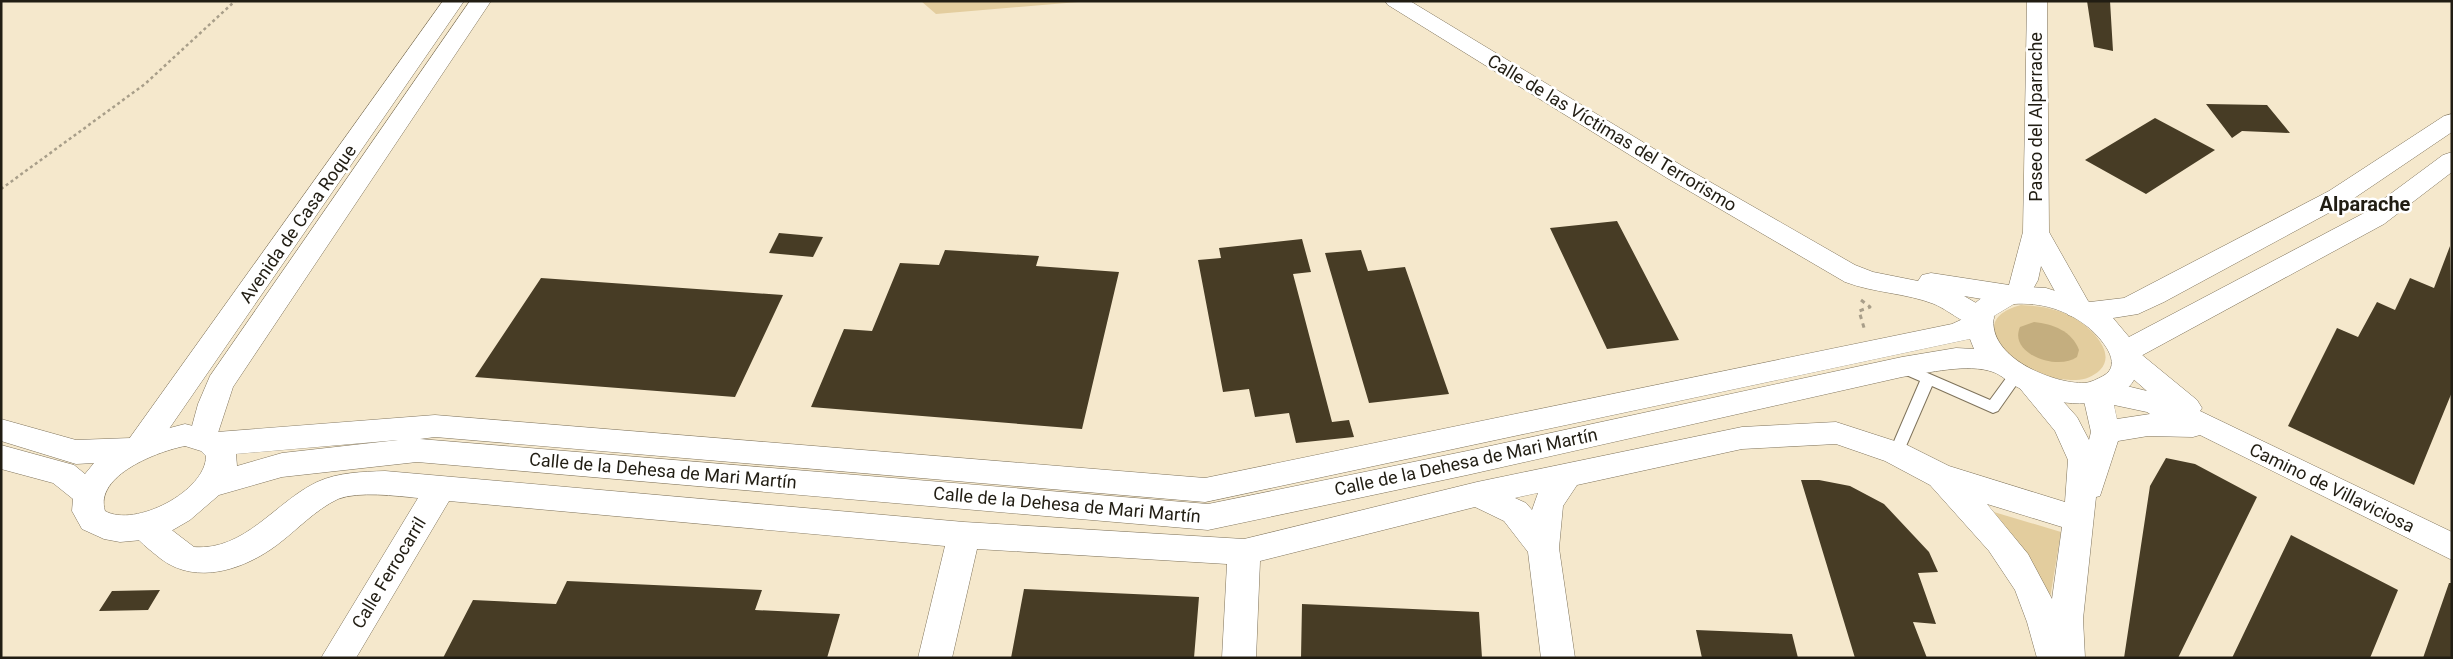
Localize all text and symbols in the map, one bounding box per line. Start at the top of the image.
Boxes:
street label: Paseo del Alparrache [2025,32,2046,202]
street label: Calle de las Víctimas del Terrorismo [1484,50,1741,215]
street label: Avenida de Casa Roque [235,141,360,307]
district label: Alparache [2320,192,2411,216]
street label: Calle de la Dehesa de Mari Martín [1332,423,1599,500]
street label: Camino de Villaviciosa [2246,438,2418,537]
street label: Calle de la Dehesa de Mari Martín [528,448,798,493]
street label: Calle de la Dehesa de Mari Martín [932,482,1202,527]
street label: Calle Ferrocarril [347,513,430,632]

